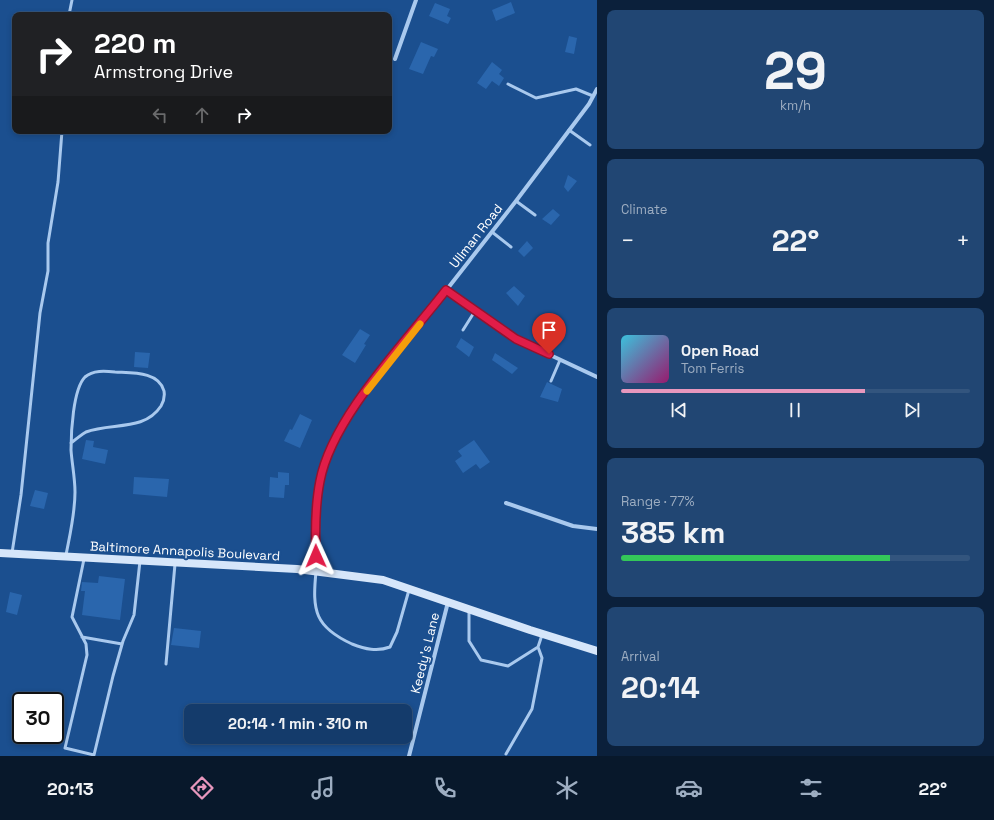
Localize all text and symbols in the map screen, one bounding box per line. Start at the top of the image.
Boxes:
text: 220 m [94,25,176,61]
icon: right [28,28,80,80]
text: 29 [764,38,827,104]
text: Armstrong Drive [94,60,233,83]
text: km/h [780,97,811,114]
icon: left [149,104,171,126]
icon: ahead [191,104,213,126]
icon: right [233,104,255,126]
street label: Ullman Road [446,200,506,272]
text: Climate [621,201,667,218]
text: 22° [772,221,819,260]
text: − [621,226,635,254]
text: + [956,226,970,254]
pin [532,313,566,354]
icon: arrive [538,319,560,341]
text: Open Road [681,341,759,360]
text: Tom Ferris [681,360,744,377]
icon: previous [668,399,690,421]
icon: pause [784,399,806,421]
icon: next [901,399,923,421]
text: Range · 77% [621,493,695,510]
text: 385 km [621,513,725,552]
position arrow [295,535,337,577]
street label: Baltimore Annapolis Boulevard [90,538,280,564]
street label: Keedy's Lane [407,611,443,695]
text: Arrival [621,648,660,665]
text: 20:14 [621,668,700,707]
speed limit sign: 30 [12,692,64,744]
text: 20:14 · 1 min · 310 m [228,714,368,733]
icon: directions [188,774,216,802]
icon: music [309,774,337,802]
icon: phone [431,774,459,802]
icon: climate [553,774,581,802]
icon: car [675,774,703,802]
icon: filters [797,774,825,802]
text: 20:13 [47,777,94,800]
text: 22° [919,777,947,800]

